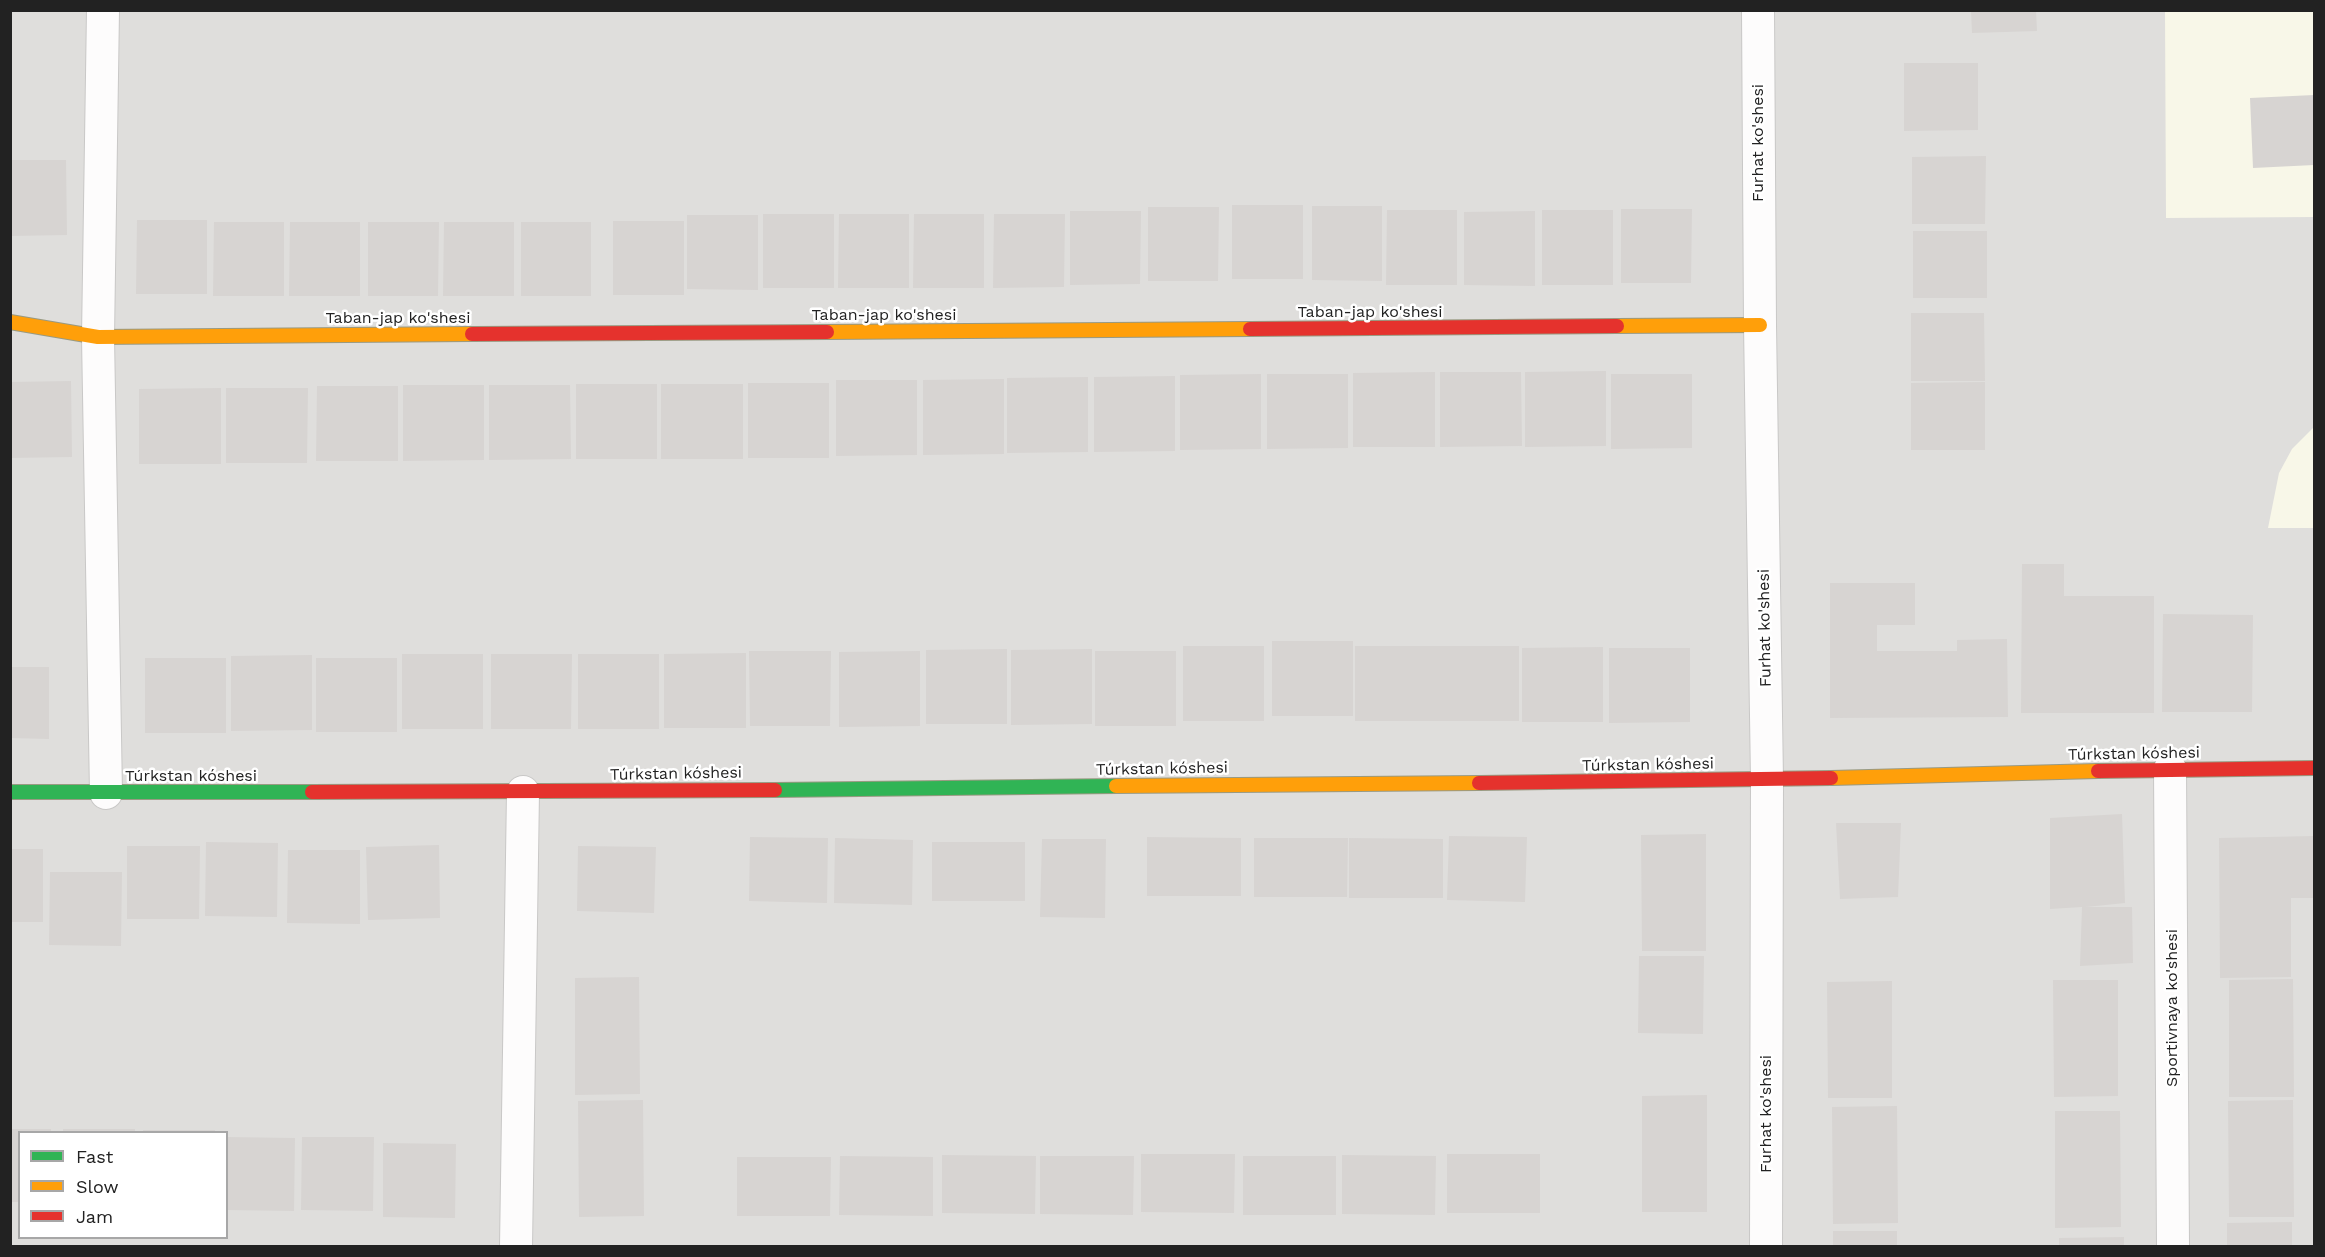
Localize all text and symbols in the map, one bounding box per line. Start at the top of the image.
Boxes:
street label: Furhat ko'shesi [1748,84,1768,202]
street label: Taban-jap ko'shesi [1298,302,1442,322]
street label: Taban-jap ko'shesi [812,305,956,325]
street label: Taban-jap ko'shesi [326,308,470,328]
street label: Furhat ko'shesi [1754,569,1776,687]
street label: Túrkstan kóshesi [2068,743,2200,765]
street label: Túrkstan kóshesi [1582,754,1714,776]
street label: Túrkstan kóshesi [1096,758,1228,780]
street label: Túrkstan kóshesi [610,763,742,785]
street label: Túrkstan kóshesi [125,766,257,786]
street label: Sportivnaya ko'shesi [2162,929,2182,1087]
street label: Furhat ko'shesi [1756,1055,1776,1173]
legend [18,1131,228,1239]
text: Fast [76,1146,113,1167]
text: Slow [76,1176,119,1197]
text: Jam [76,1206,113,1227]

